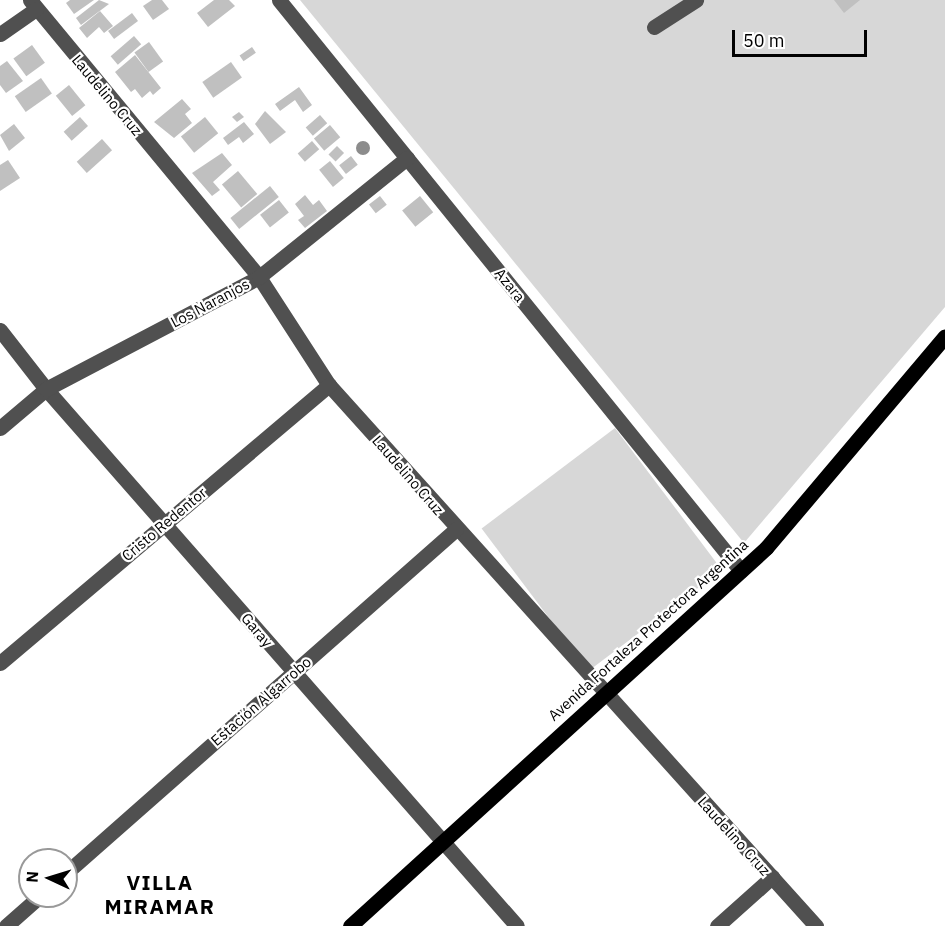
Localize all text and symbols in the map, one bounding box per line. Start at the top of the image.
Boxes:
scale bar [735,18,870,56]
text: 50 m [743,29,785,52]
street label: Laudelino Cruz [68,51,146,139]
street label: Azara [491,264,529,306]
street label: Los Naranjos [168,275,252,331]
street label: Laudelino Cruz [369,432,447,518]
street label: Cristo Redentor [118,483,210,565]
street label: Avenida Fortaleza Protectora Argentina [544,535,752,725]
street label: Garay [237,609,277,651]
street label: Estación Algarrobo [207,653,315,749]
street label: Laudelino Cruz [694,793,774,879]
north arrow [18,848,78,908]
district label: VILLA MIRAMAR [104,869,216,919]
text: N [22,870,42,883]

